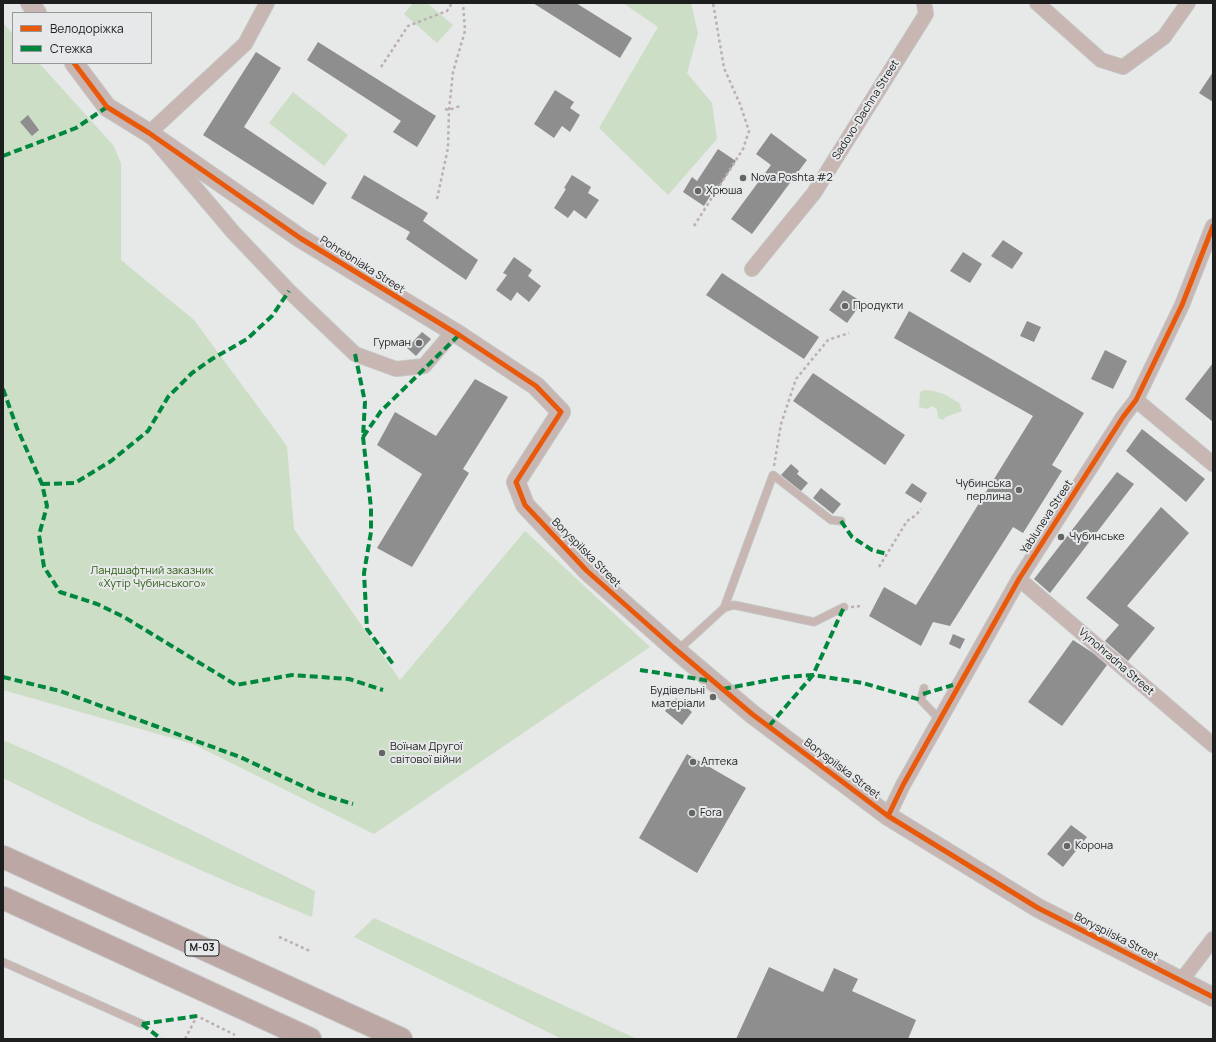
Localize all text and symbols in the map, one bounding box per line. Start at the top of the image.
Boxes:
legend [12,12,152,64]
text: Велодоріжка [50,20,124,37]
text: Стежка [50,40,92,57]
street label: Sadovo-Dachna Street [830,58,902,162]
place label: Nova Poshta #2 [751,171,833,185]
marker: Nova Poshta #2 [738,173,748,183]
place label: Хрюша [706,184,742,198]
marker: Хрюша [693,186,703,196]
street label: Pohrebniaka Street [317,234,407,296]
place label: Продукти [853,299,903,313]
marker: Продукти [840,301,850,311]
place label: Гурман [373,336,411,350]
marker: Гурман [414,338,424,348]
place label: Чубинська перлина [955,477,1011,503]
street label: Yabluneva Street [1018,478,1076,556]
marker: Чубинська перлина [1014,485,1024,495]
street label: Boryspilska Street [549,516,623,590]
place label: Чубинське [1069,530,1125,544]
marker: Чубинське [1056,532,1066,542]
park label: Ландшафтний заказник «Хутір Чубинського» [91,564,213,590]
street label: Vynohradna Street [1076,626,1156,698]
place label: Будівельні матеріали [650,684,705,710]
marker: Будівельні матеріали [708,692,718,702]
street label: Boryspilska Street [801,736,883,802]
place label: Воїнам Другої світової війни [390,740,463,766]
marker: Воїнам Другої світової війни [377,748,387,758]
place label: Аптека [701,755,738,769]
marker: Аптека [688,757,698,767]
place label: Fora [700,806,722,820]
marker: Fora [687,808,697,818]
place label: Корона [1075,839,1113,853]
marker: Корона [1062,841,1072,851]
street label: Boryspilska Street [1072,910,1160,964]
road number: М-03 [185,940,219,956]

